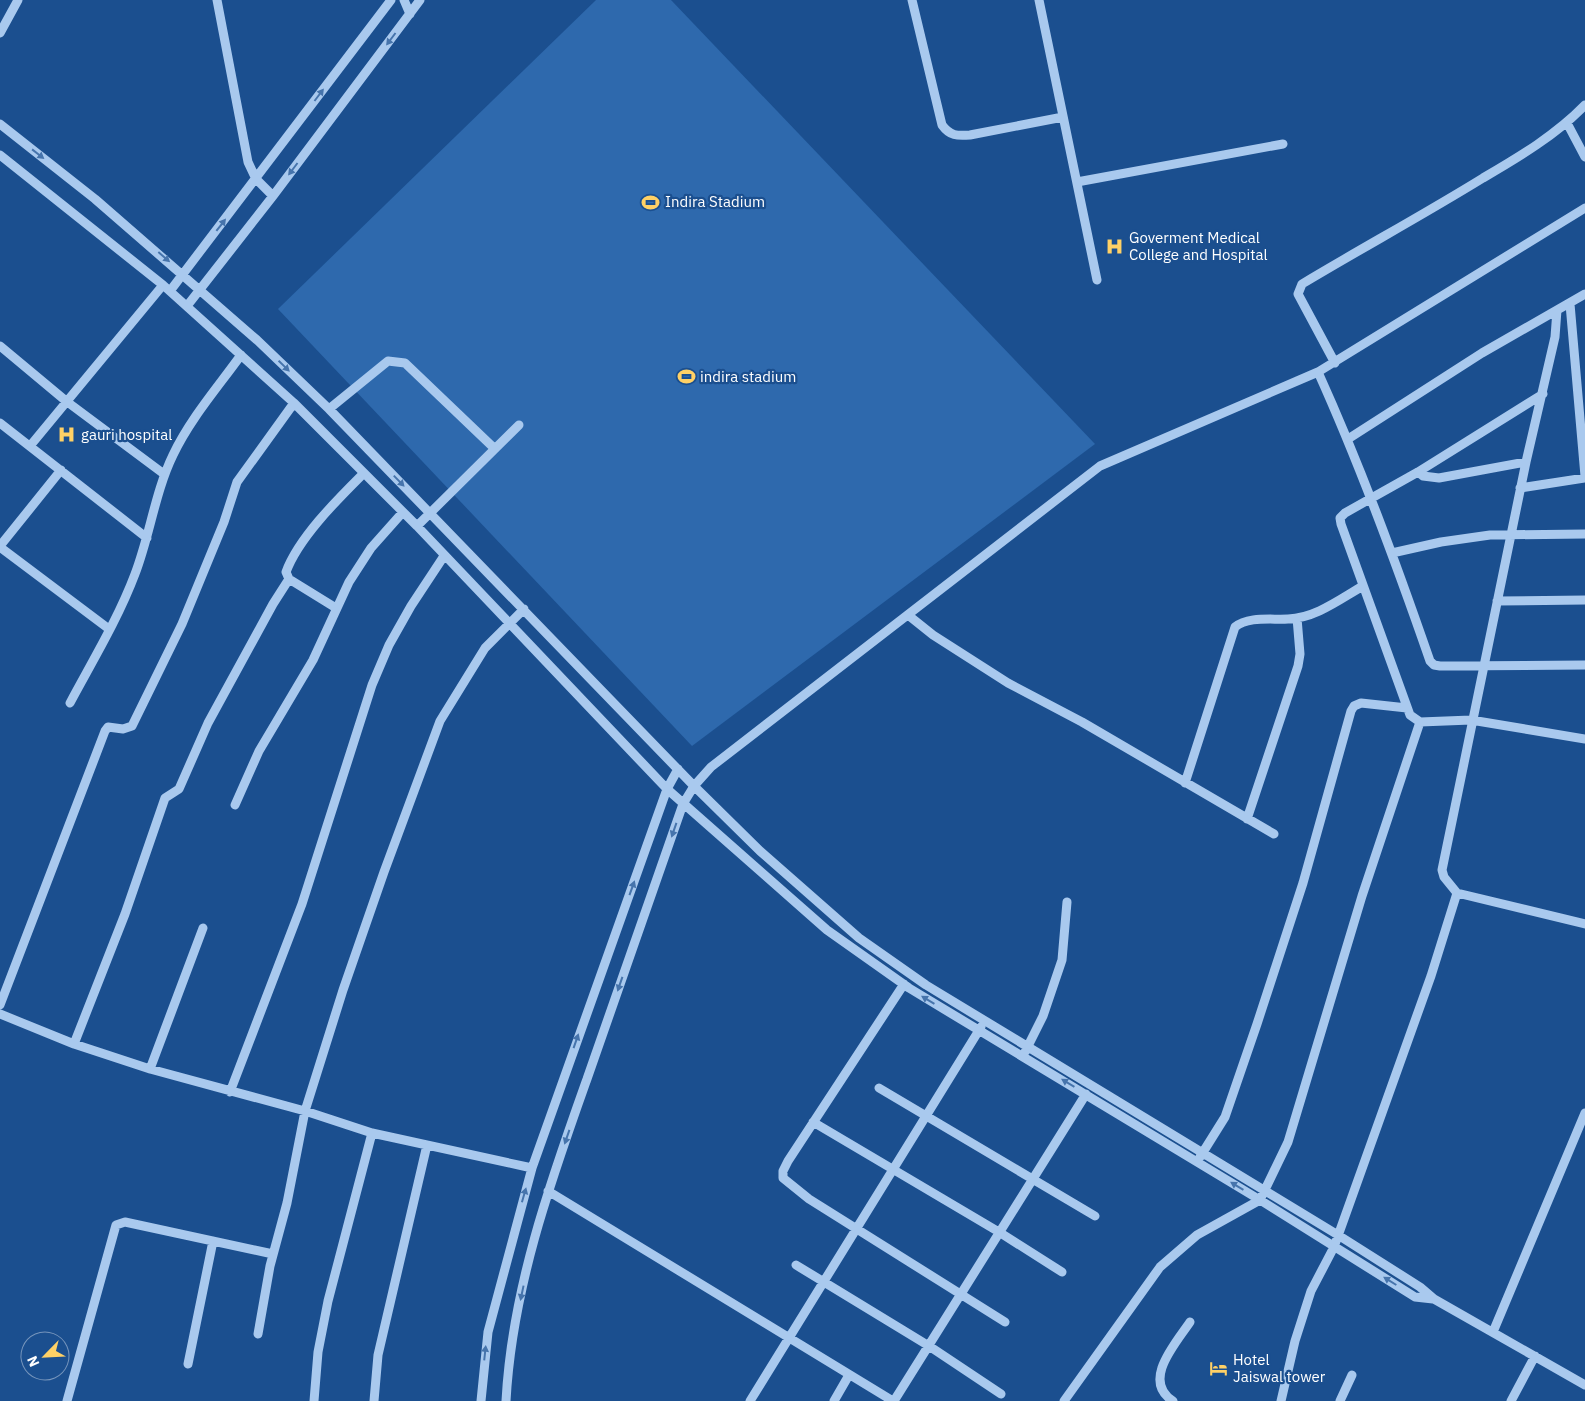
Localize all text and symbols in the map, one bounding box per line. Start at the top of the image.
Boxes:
one-way arrow [386,32,397,45]
one-way arrow [314,88,324,102]
one-way arrow [32,149,45,160]
one-way arrow [288,162,299,175]
sports icon: Indira Stadium [641,192,661,212]
place label: Indira Stadium [665,192,765,211]
one-way arrow [216,218,226,232]
place label: Goverment Medical College and Hospital [1129,228,1268,264]
hospital icon: Goverment Medical College and Hospital [1105,237,1125,257]
one-way arrow [157,252,170,263]
one-way arrow [278,360,290,372]
sports icon: indira stadium [676,367,696,387]
place label: indira stadium [700,367,796,386]
hospital icon: gauri hospital [57,425,77,445]
place label: gauri hospital [81,425,172,444]
one-way arrow [393,475,405,487]
one-way arrow [670,823,678,838]
one-way arrow [629,881,636,896]
one-way arrow [616,976,623,991]
one-way arrow [922,995,935,1004]
one-way arrow [572,1033,580,1048]
one-way arrow [1061,1079,1074,1088]
one-way arrow [563,1130,571,1145]
one-way arrow [1230,1181,1243,1190]
one-way arrow [521,1187,529,1202]
one-way arrow [1383,1276,1396,1285]
one-way arrow [517,1285,525,1301]
north arrow [20,1331,70,1381]
one-way arrow [481,1344,489,1360]
place label: Hotel Jaiswal tower [1233,1350,1326,1386]
text: N [23,1353,43,1370]
hotel icon: Hotel Jaiswal tower [1209,1359,1229,1379]

